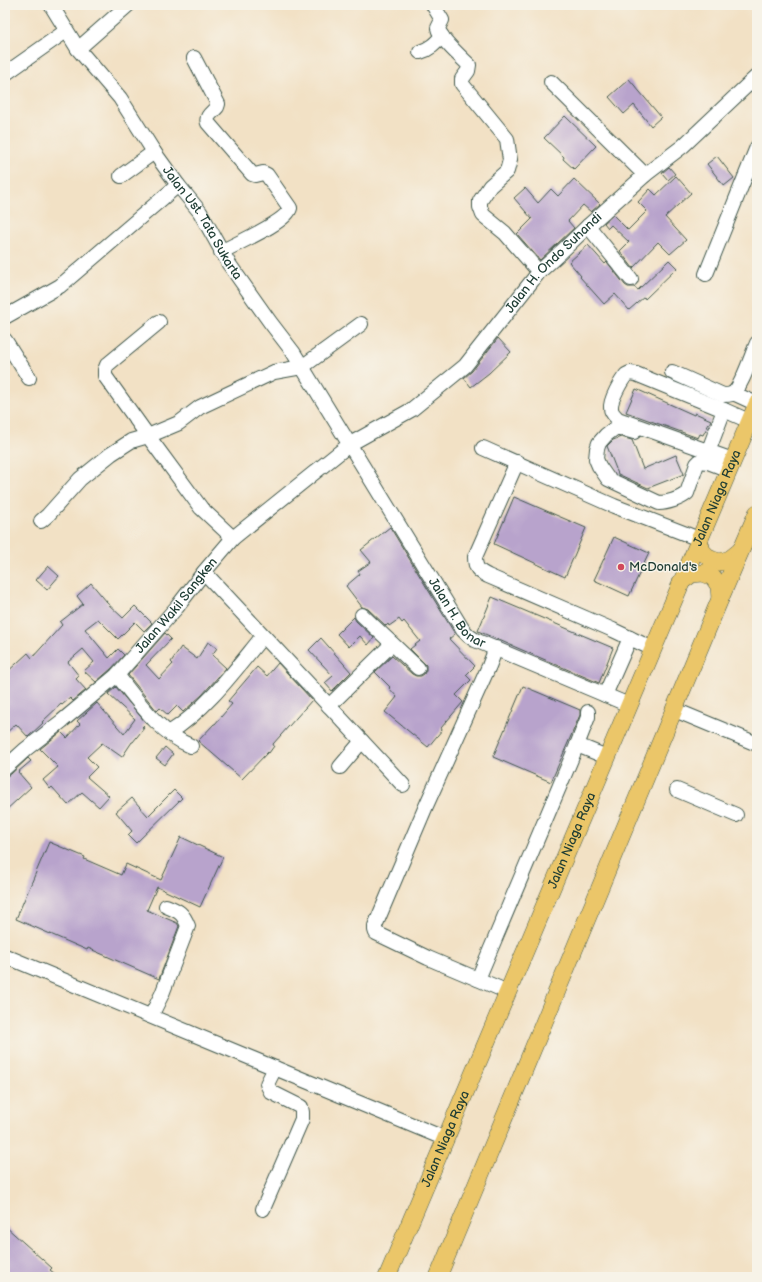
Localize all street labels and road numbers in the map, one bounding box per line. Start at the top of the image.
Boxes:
street label: Jalan Ust. Tata Sukarta [159,163,246,283]
street label: Jalan H. Ondo Suhandi [502,209,605,316]
street label: Jalan Niaga Raya [690,448,745,549]
street label: Jalan Wakil Sangken [132,554,221,657]
street label: Jalan H. Bonar [425,575,488,652]
street label: Jalan Niaga Raya [545,790,599,891]
street label: Jalan Niaga Raya [418,1088,473,1189]

